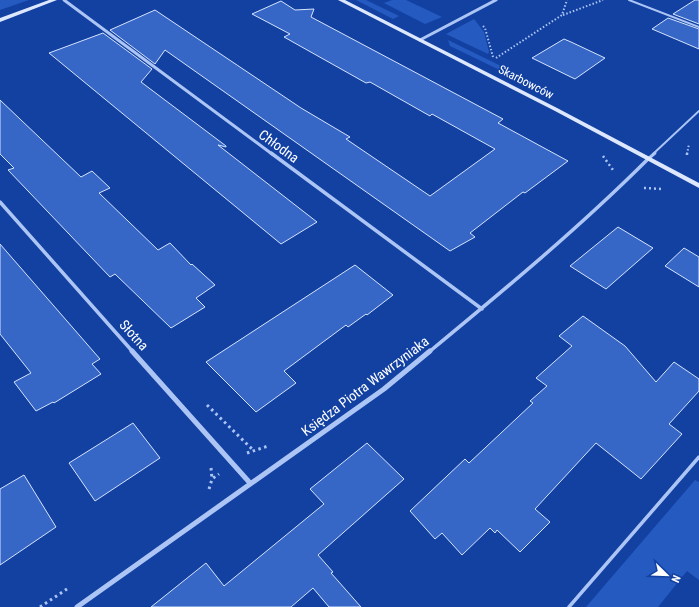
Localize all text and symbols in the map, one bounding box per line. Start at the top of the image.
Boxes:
street label: Skarbowców [496,62,556,102]
street label: Chłodna [256,126,302,166]
street label: Słotna [116,316,152,354]
street label: Księdza Piotra Wawrzyniaka [298,333,432,439]
north arrow [647,555,687,595]
text: N [668,573,683,585]

